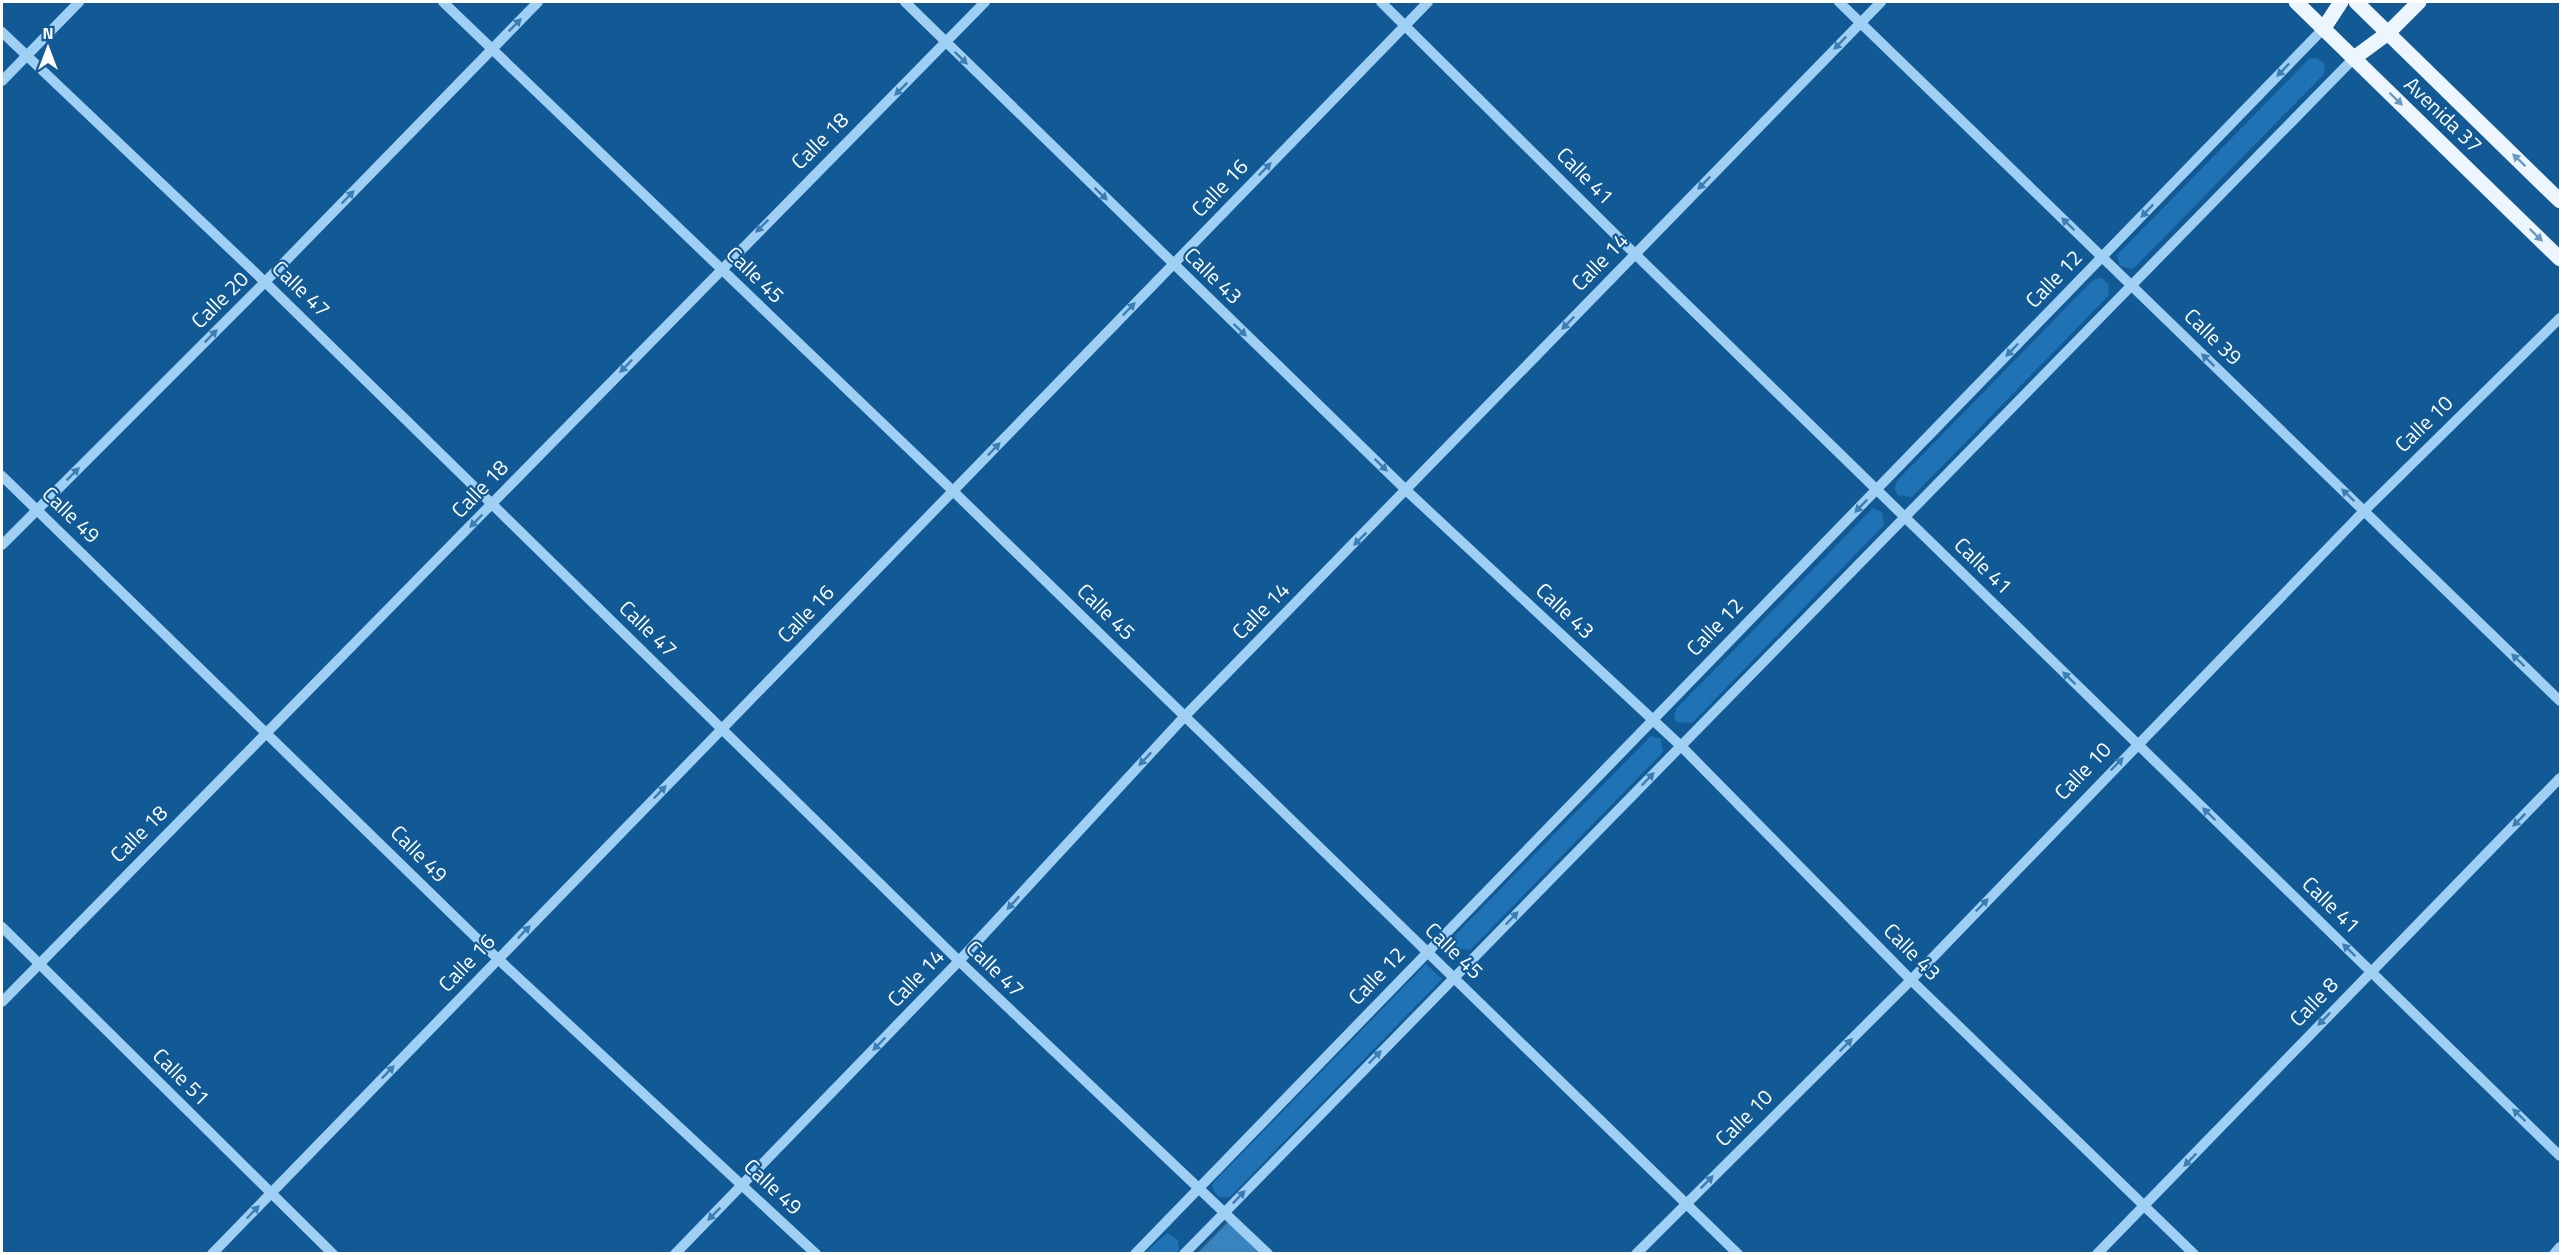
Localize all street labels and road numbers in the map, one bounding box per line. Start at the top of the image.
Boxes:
street label: Avenida 37 [2397,69,2490,160]
street label: Calle 18 [783,104,856,176]
street label: Calle 41 [1550,139,1622,211]
street label: Calle 16 [1183,151,1255,224]
street label: Calle 14 [1563,225,1635,298]
street label: Calle 45 [719,238,792,310]
street label: Calle 43 [1177,239,1250,311]
street label: Calle 12 [2017,242,2089,315]
street label: Calle 47 [265,252,338,324]
street label: Calle 20 [183,263,255,335]
street label: Calle 39 [2177,300,2250,372]
street label: Calle 10 [2387,387,2460,459]
street label: Calle 18 [443,452,515,525]
street label: Calle 49 [35,478,108,550]
street label: Calle 41 [1947,529,2020,601]
street label: Calle 14 [1224,574,1296,646]
street label: Calle 45 [1070,575,1143,647]
street label: Calle 43 [1529,575,1602,646]
street label: Calle 16 [769,577,841,650]
street label: Calle 12 [1678,590,1750,663]
street label: Calle 47 [612,592,685,664]
street label: Calle 10 [2046,734,2118,807]
street label: Calle 18 [102,797,175,869]
street label: Calle 49 [384,817,456,889]
street label: Calle 41 [2295,868,2368,940]
street label: Calle 45 [1418,914,1491,986]
street label: Calle 43 [1877,915,1949,987]
street label: Calle 16 [430,926,502,999]
street label: Calle 47 [959,932,1032,1004]
street label: Calle 12 [1340,939,1412,1012]
street label: Calle 14 [879,941,951,1014]
street label: Calle 8 [2281,969,2345,1034]
street label: Calle 51 [146,1040,218,1112]
street label: Calle 10 [1707,1081,1779,1153]
street label: Calle 49 [737,1151,810,1222]

